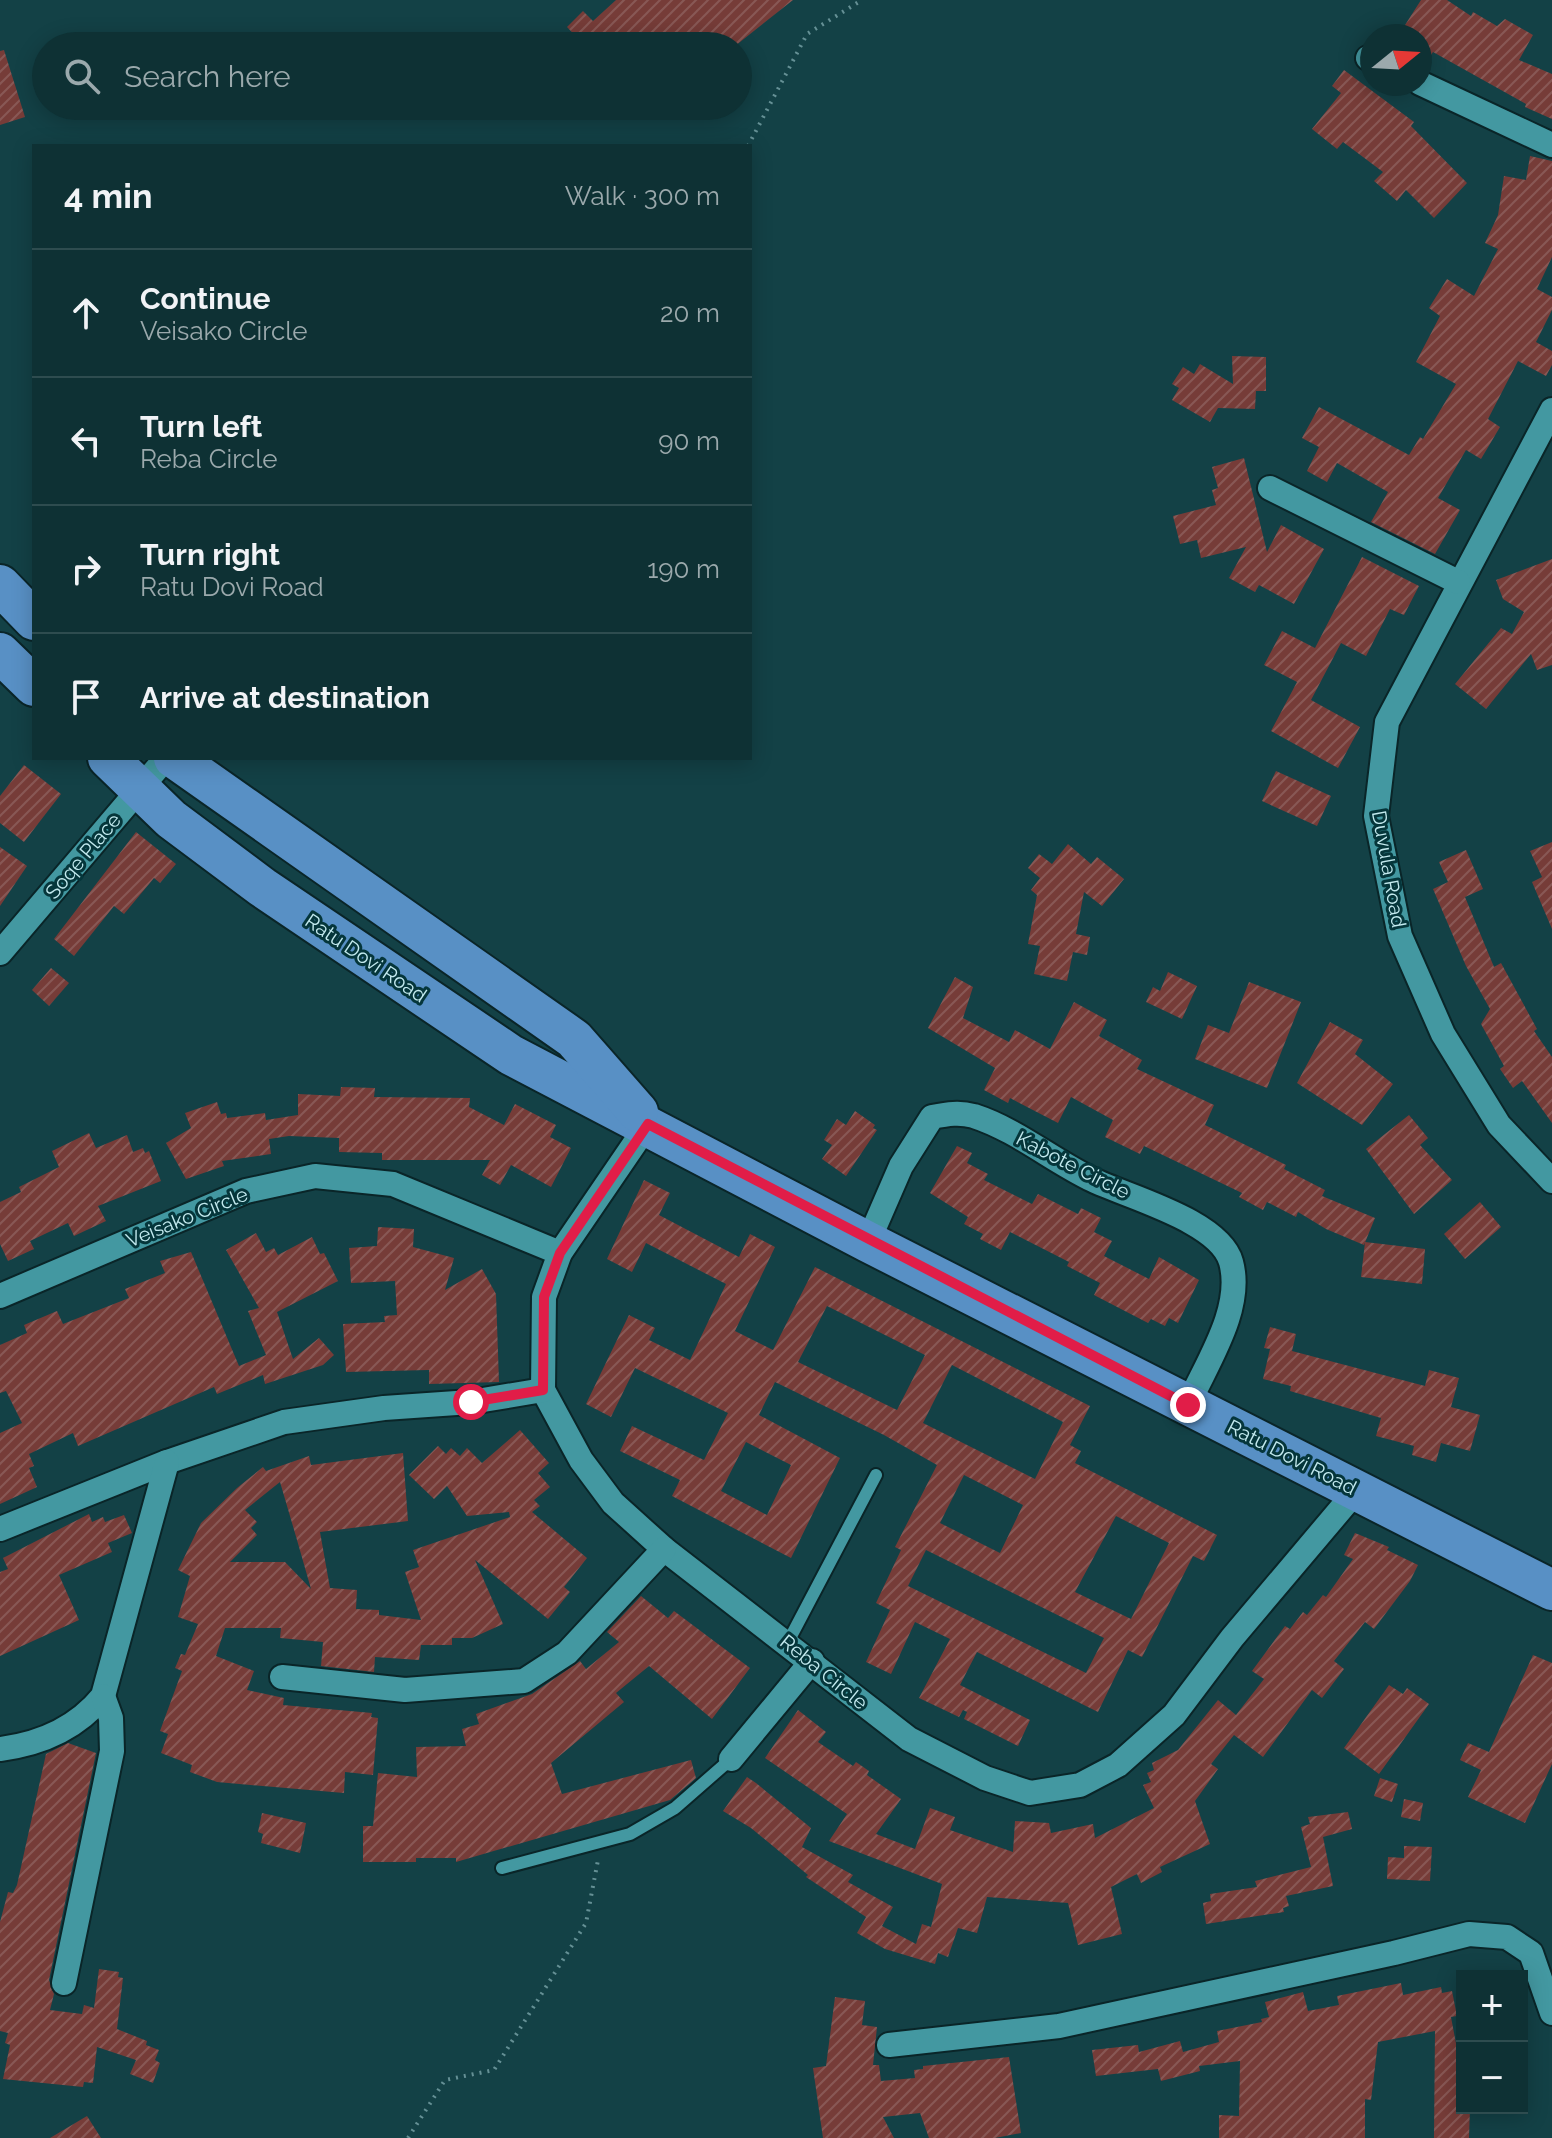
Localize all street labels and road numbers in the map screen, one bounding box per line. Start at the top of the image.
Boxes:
street label: Soqe Place [40,808,126,904]
street label: Duvula Road [1367,809,1411,929]
street label: Ratu Dovi Road [301,909,431,1007]
street label: Kabote Circle [1012,1126,1134,1204]
street label: Veisako Circle [123,1182,251,1252]
street label: Ratu Dovi Road [1224,1414,1360,1500]
street label: Reba Circle [775,1629,873,1715]

